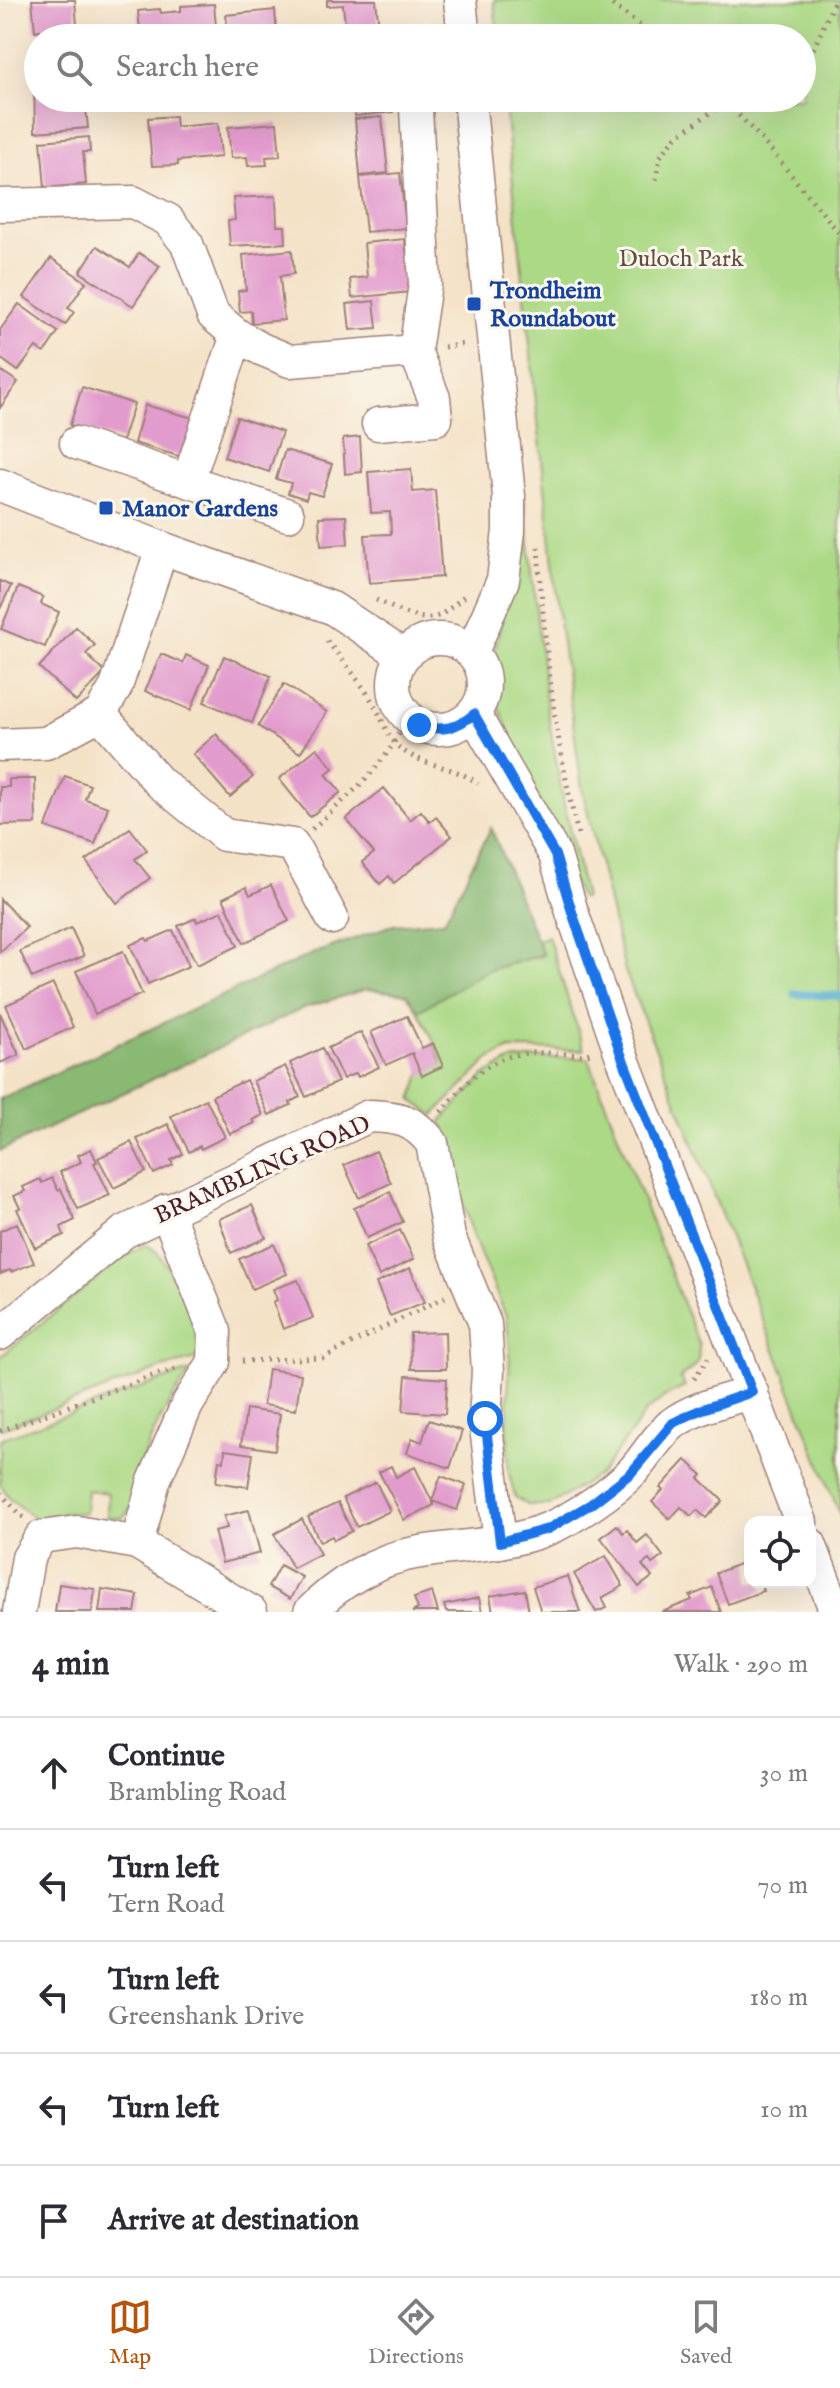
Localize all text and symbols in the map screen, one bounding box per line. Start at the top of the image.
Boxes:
search box [24,24,816,112]
icon: search [52,46,96,90]
text: Search here [116,49,259,87]
park label: Duloch Park [618,244,744,275]
place label: Trondheim Roundabout [489,276,617,335]
marker: Trondheim Roundabout [465,295,483,313]
place label: Manor Gardens [122,494,279,525]
marker: Manor Gardens [97,499,115,517]
route end [401,707,437,743]
street label: BRAMBLING ROAD [150,1109,375,1232]
route start [467,1401,503,1437]
map controls [744,1516,816,1588]
button: locate [744,1516,816,1588]
text: 4 min [32,1643,110,1686]
text: Walk · 290 m [673,1648,808,1681]
text: Continue [108,1738,225,1776]
icon: ahead [32,1751,76,1795]
text: 30 m [760,1757,808,1790]
text: Brambling Road [108,1776,286,1809]
text: Turn left [108,1850,219,1888]
icon: left [32,1863,76,1907]
text: 70 m [757,1869,808,1902]
text: Tern Road [108,1888,224,1921]
text: Turn left [108,1962,219,2000]
icon: left [32,1975,76,2019]
text: 180 m [750,1981,808,2014]
text: Greenshank Drive [108,2000,304,2033]
icon: left [32,2087,76,2131]
text: Turn left [108,2090,219,2128]
text: 10 m [760,2093,808,2126]
icon: arrive [32,2199,76,2243]
text: Arrive at destination [108,2202,359,2240]
tab: Map [108,2295,152,2371]
tab: Directions [368,2295,464,2371]
tab: Saved [680,2295,732,2371]

